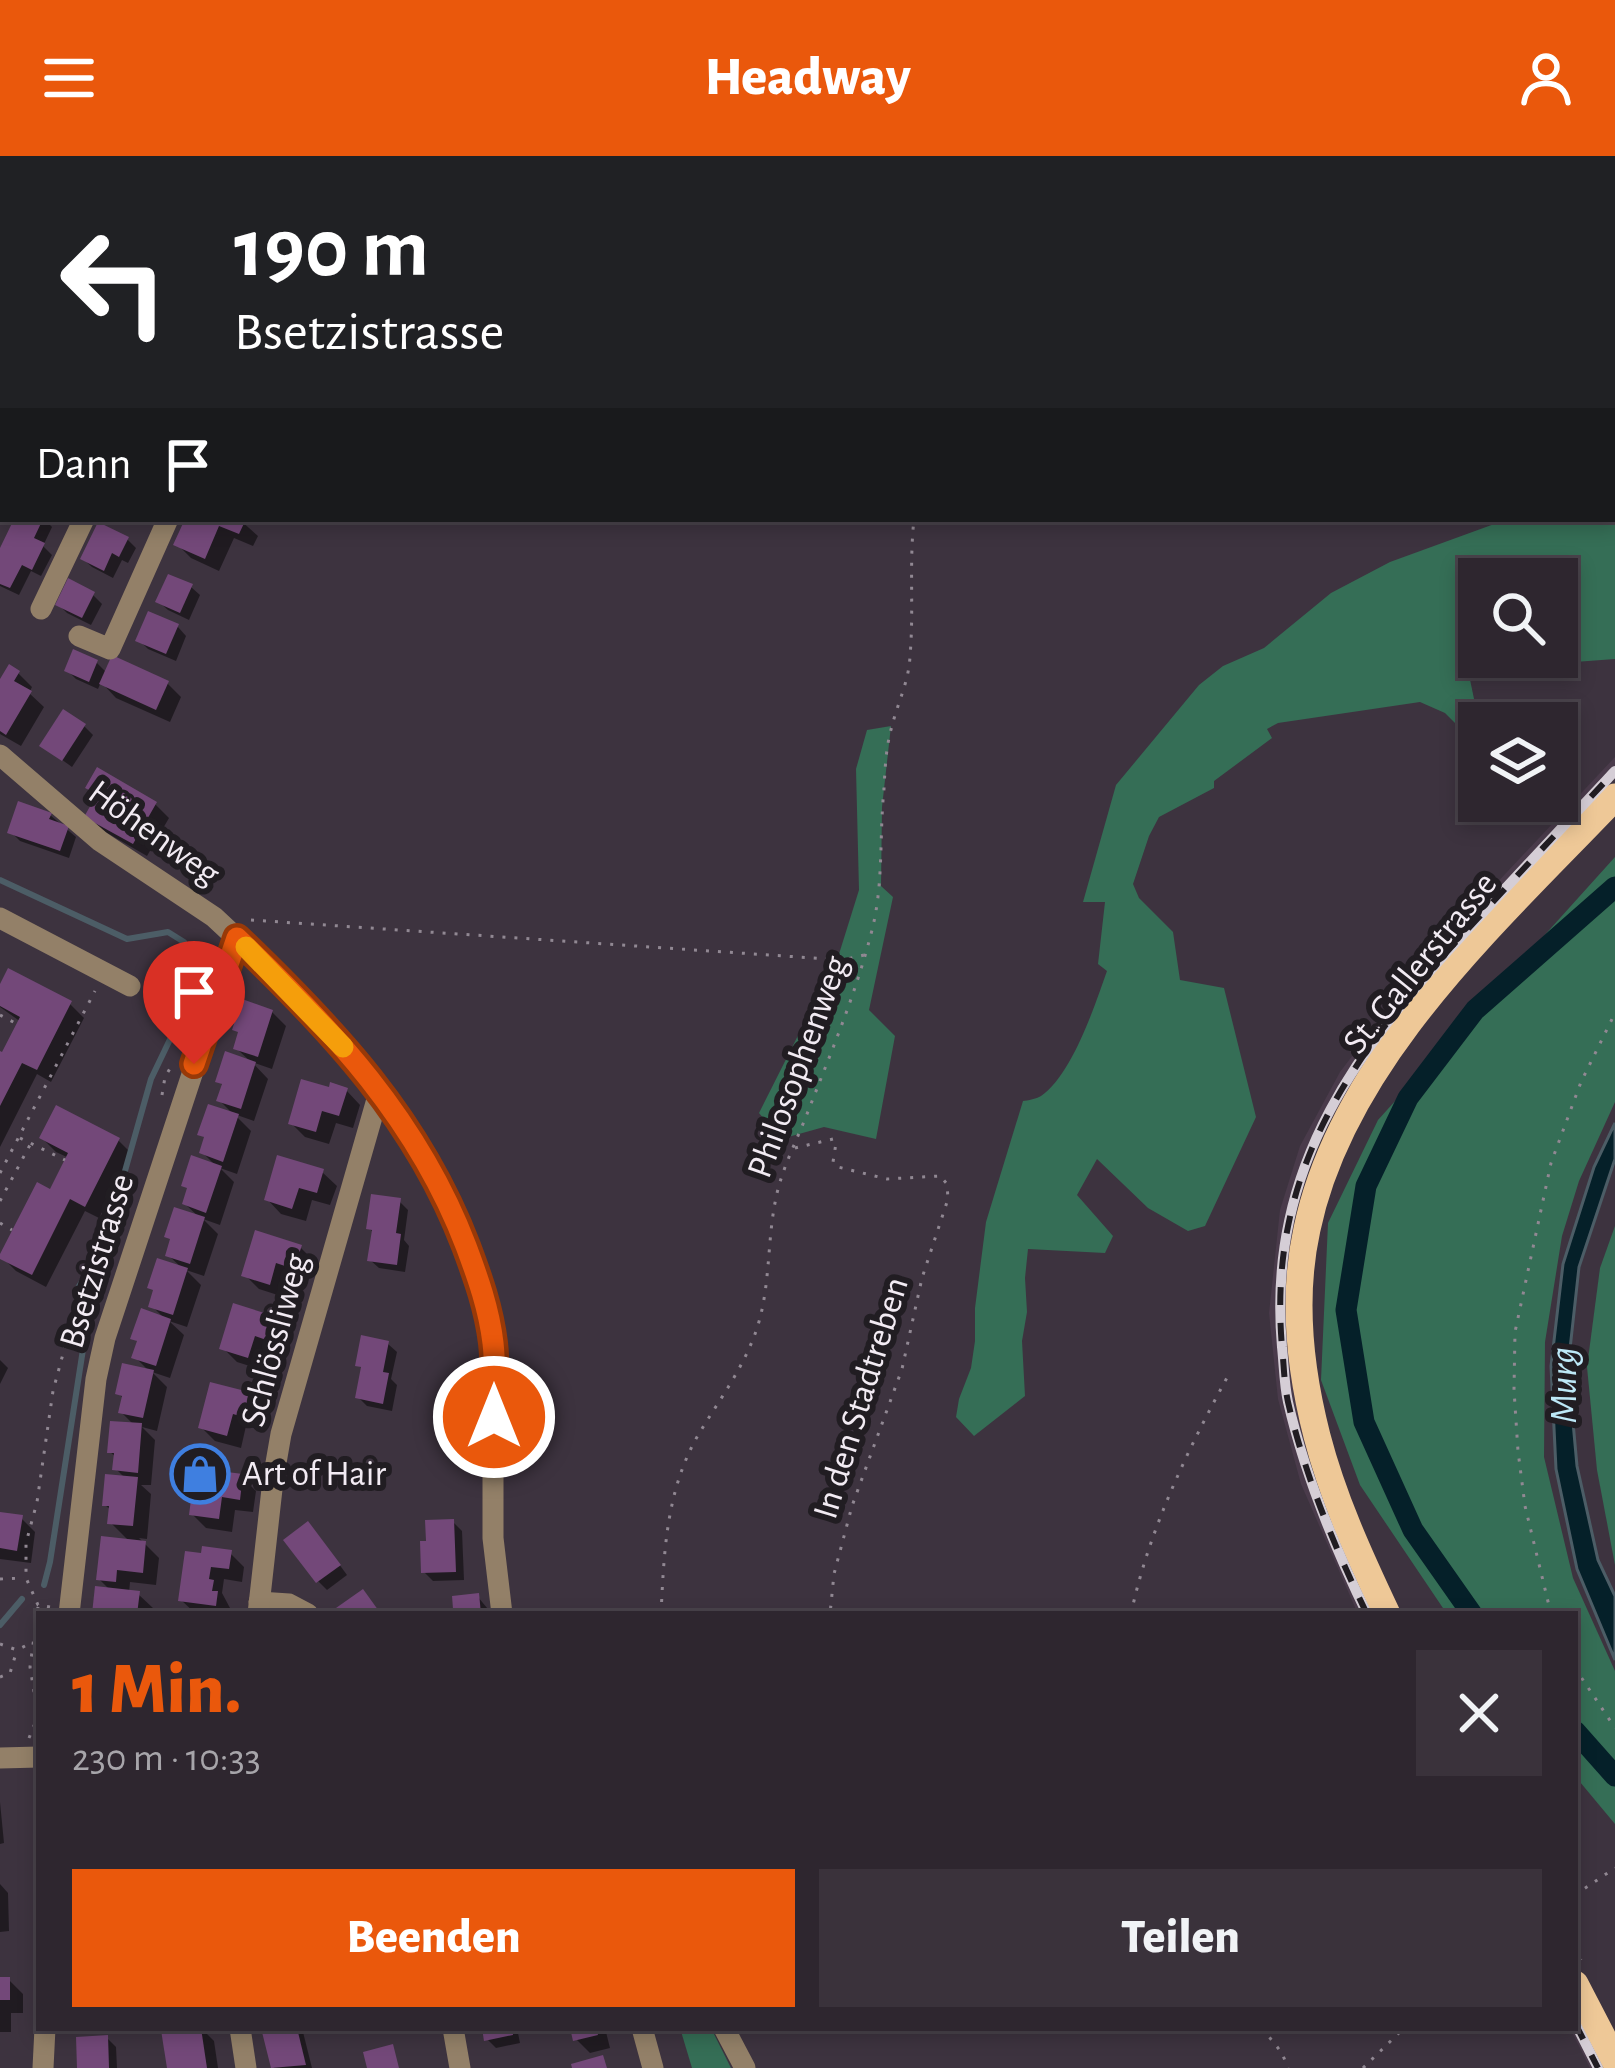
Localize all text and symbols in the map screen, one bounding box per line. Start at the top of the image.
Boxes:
icon: menu [36,45,102,111]
icon: person [1513,45,1579,111]
text: Headway [704,51,911,105]
icon: left [36,204,192,360]
text: 190 m [234,208,429,292]
text: Bsetzistrasse [234,306,504,360]
icon: arrive [155,432,221,498]
text: Dann [36,442,131,487]
map controls [1458,558,1578,822]
button: search [1458,558,1578,678]
button: layers [1458,702,1578,822]
street label: Höhenweg [82,774,227,893]
street label: St. Gallerstrasse [1336,866,1504,1060]
pin [143,941,245,1064]
street label: Philosophenweg [741,951,855,1183]
icon: arrive [161,959,227,1025]
street label: Bsetzistrasse [53,1170,141,1352]
street label: Schlössliweg [235,1249,315,1430]
street label: In den Stadtreben [807,1273,915,1523]
water label: Murg [1545,1347,1584,1423]
position arrow [431,1354,557,1480]
shop icon: Art of Hair [169,1443,231,1505]
place label: Art of Hair [242,1456,387,1492]
button: close [1416,1650,1542,1776]
text: 1 Min. [72,1654,241,1726]
text: 230 m · 10:33 [72,1739,261,1778]
button: Beenden [72,1869,795,2007]
button: Teilen [819,1869,1542,2007]

